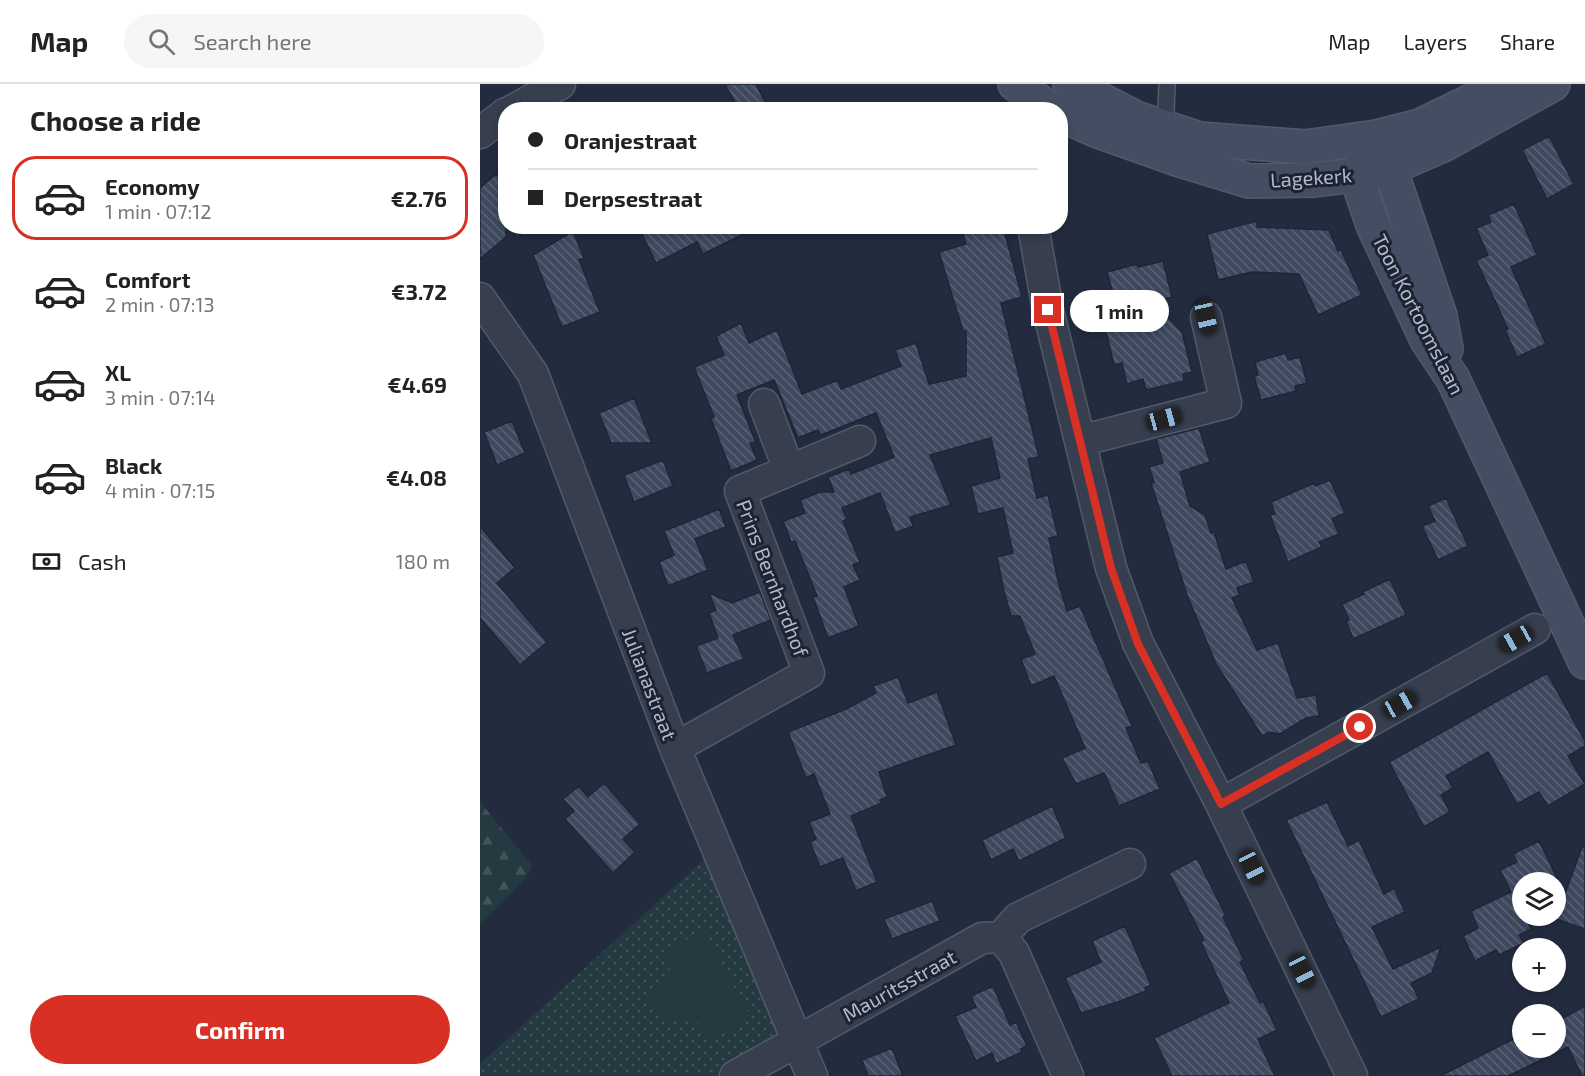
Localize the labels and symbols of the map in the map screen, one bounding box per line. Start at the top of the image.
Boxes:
street label: Lagekerk [1269,162,1353,192]
street label: Toon Kortoomslaan [1368,230,1470,398]
callout: 1 min [1069,289,1168,331]
route end [1034,296,1061,323]
car [1193,297,1219,337]
car [1144,406,1184,432]
street label: Prins Bernhardhof [732,496,814,660]
car [1496,622,1536,656]
street label: Julianastraat [618,625,682,744]
car [1380,687,1420,721]
route start [1346,713,1373,740]
car [1236,847,1268,887]
street label: Mauritsstraat [838,944,960,1026]
car [1286,951,1318,991]

